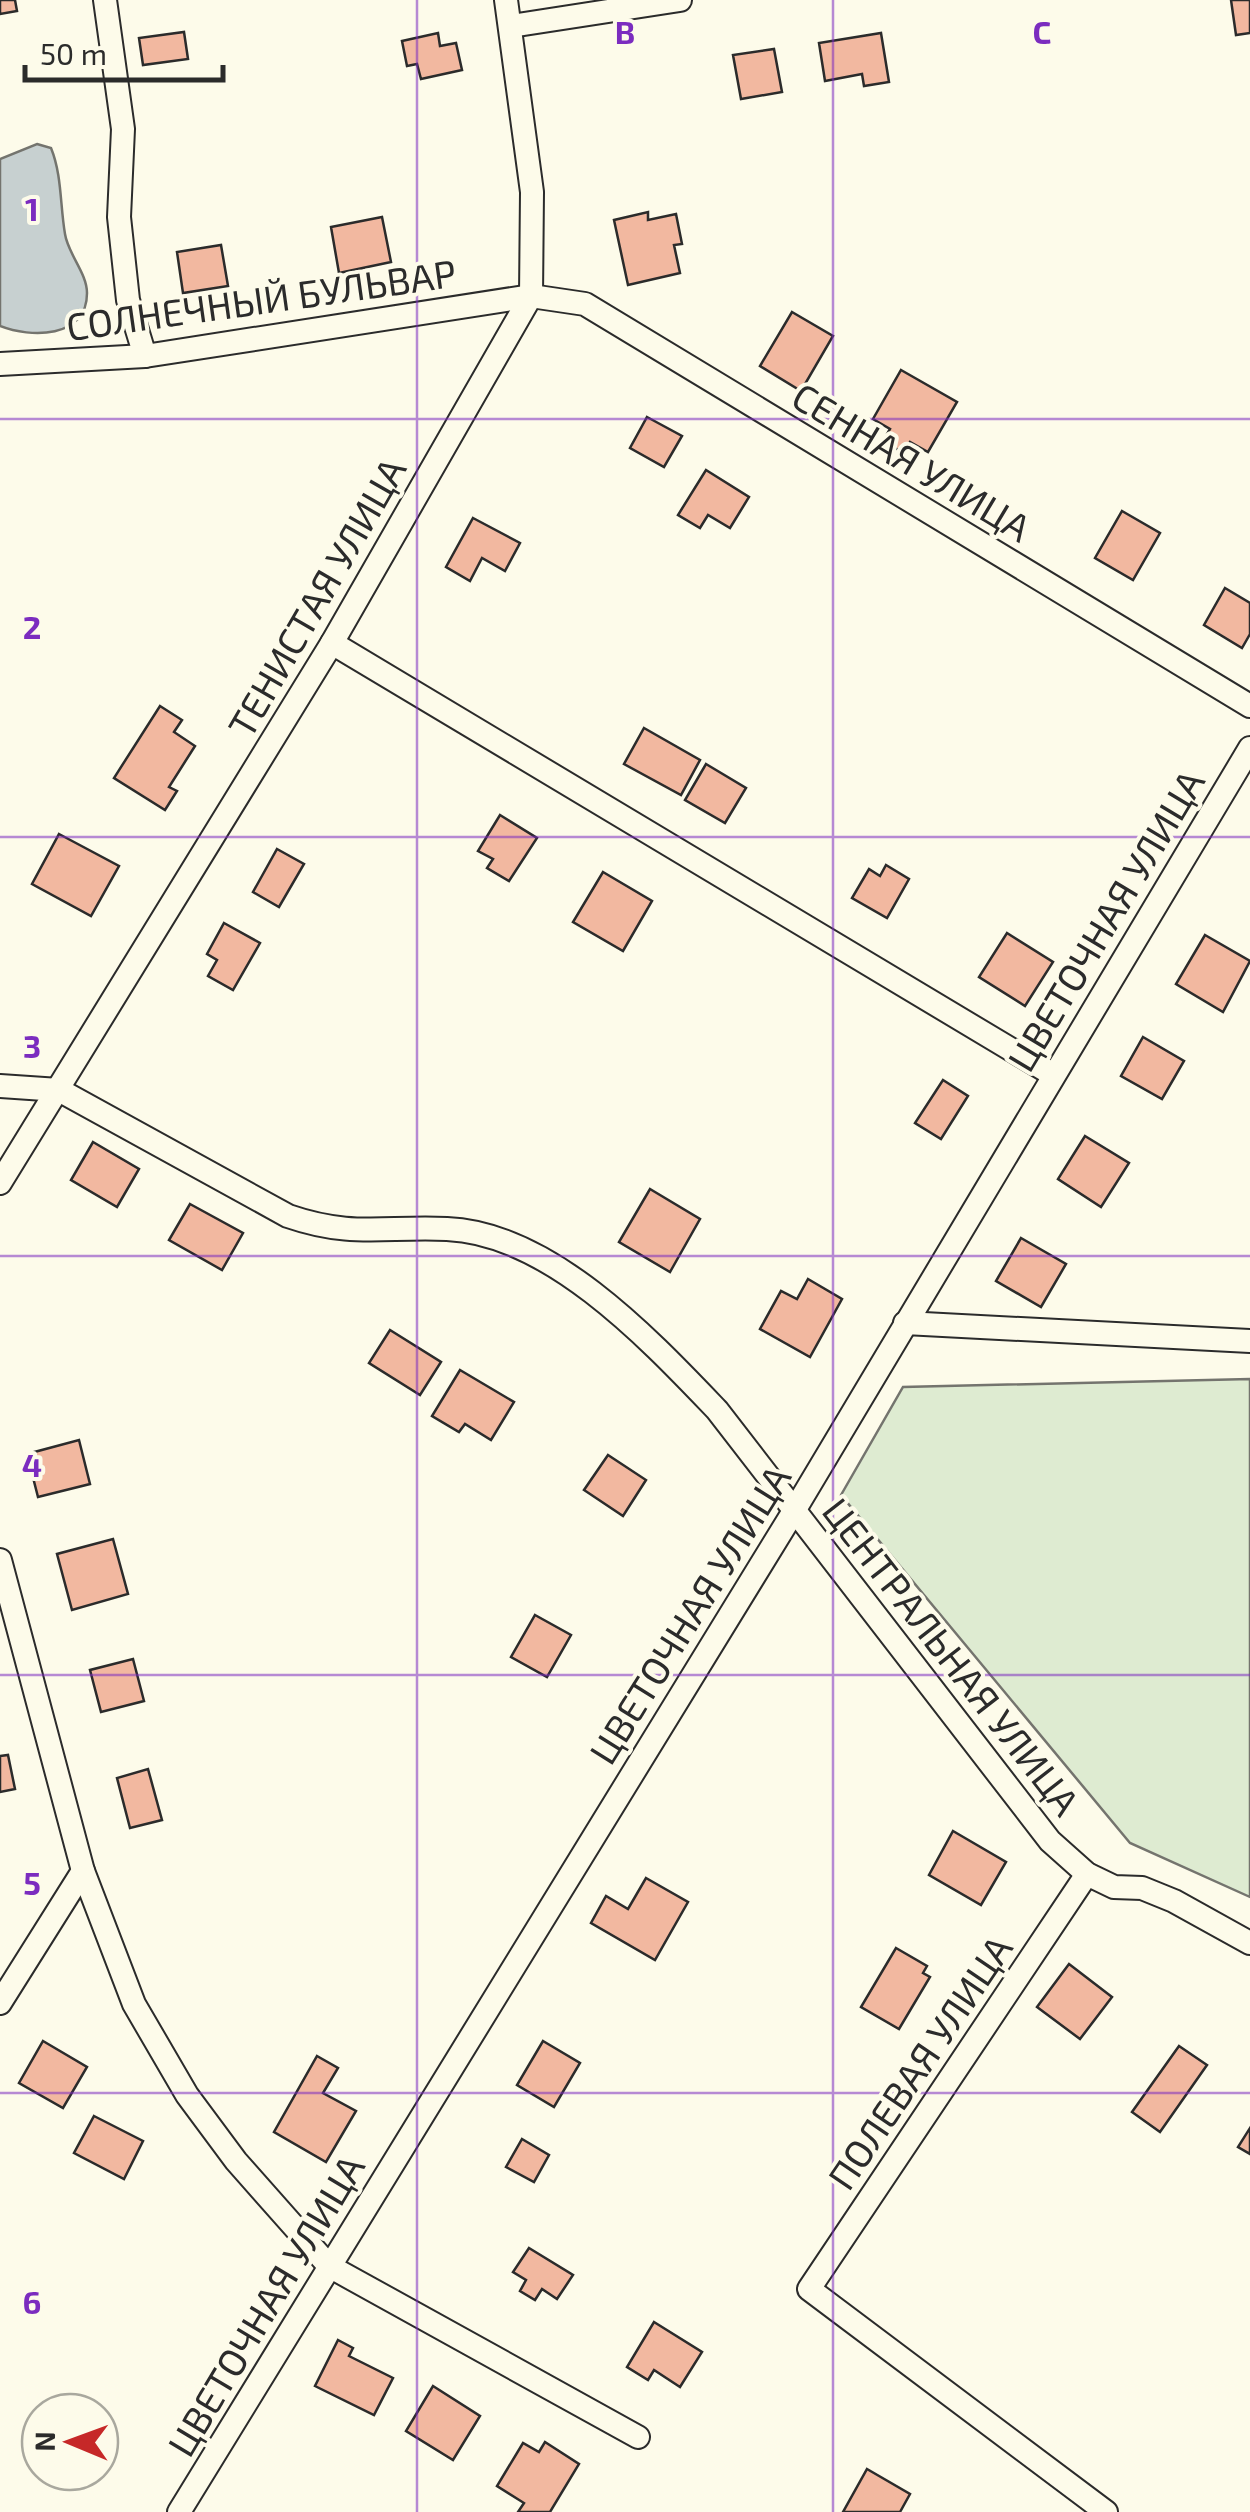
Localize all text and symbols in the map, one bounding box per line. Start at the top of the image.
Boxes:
text: B [615,12,635,50]
text: C [1033,12,1051,50]
scale bar [25,20,222,82]
text: 50 m [40,35,107,71]
text: 1 [25,189,39,227]
street label: СОЛНЕЧНЫЙ БУЛЬВАР [63,249,459,349]
street label: СЕННАЯ УЛИЦА [785,372,1040,550]
street label: ТЕНИСТАЯ УЛИЦА [217,449,415,745]
text: 2 [23,607,41,645]
street label: ЦВЕТОЧНАЯ УЛИЦА [997,761,1213,1079]
text: 3 [23,1026,41,1064]
text: 4 [22,1445,42,1483]
street label: ЦВЕТОЧНАЯ УЛИЦА [579,1456,800,1772]
street label: ЦЕНТРАЛЬНАЯ УЛИЦА [814,1488,1090,1824]
text: 5 [23,1863,41,1901]
street label: ПОЛЕВАЯ УЛИЦА [817,1926,1021,2198]
street label: ЦВЕТОЧНАЯ УЛИЦА [157,2146,373,2464]
text: 6 [23,2282,41,2320]
north arrow [20,2392,120,2492]
text: N [27,2431,61,2452]

